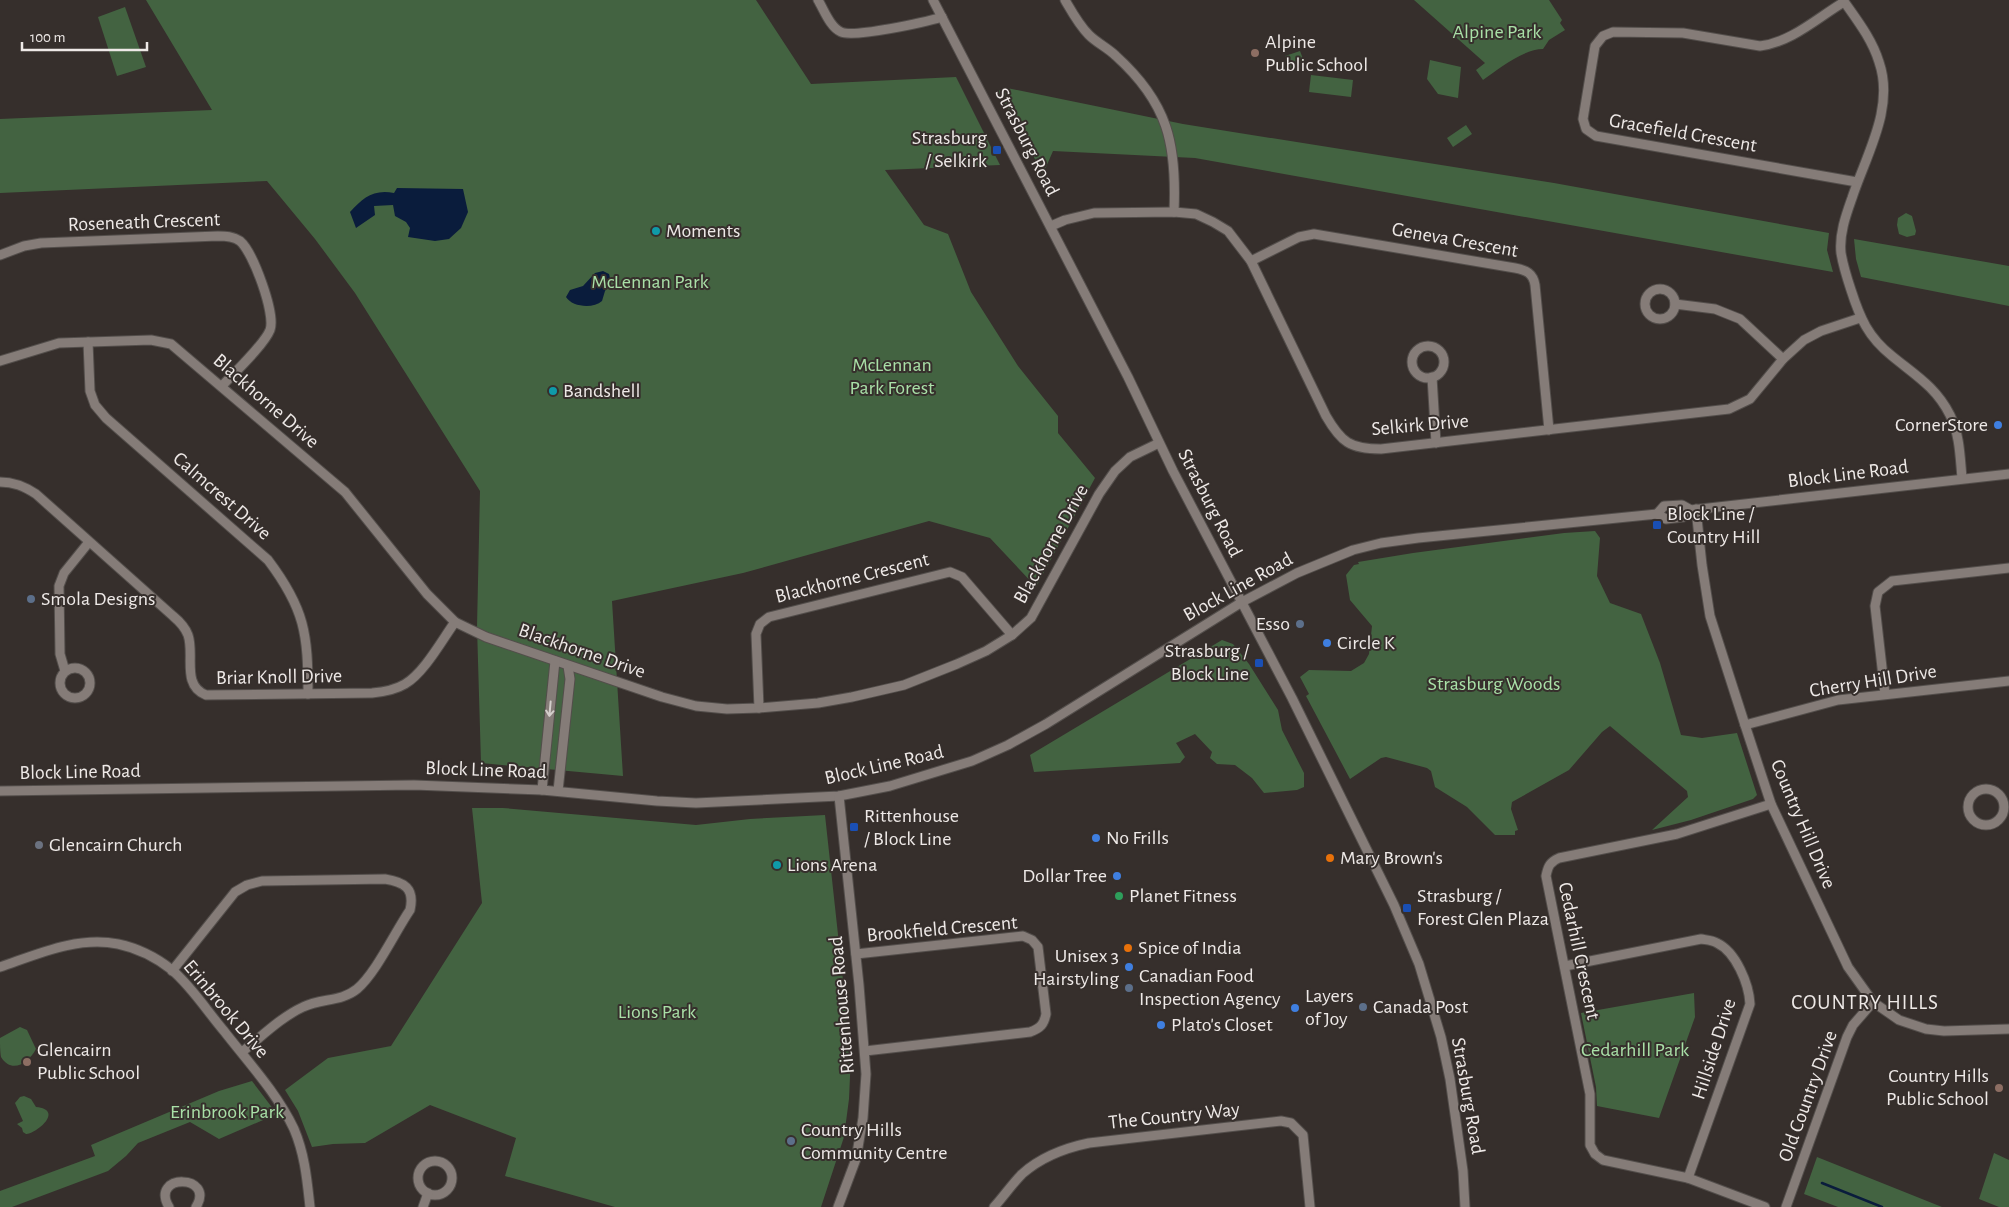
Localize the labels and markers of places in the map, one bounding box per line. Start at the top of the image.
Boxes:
place label: Alpine Public School [1265,32,1368,75]
marker: Alpine Public School [1249,47,1261,59]
place label: Strasburg / Selkirk [912,128,987,171]
marker: Strasburg / Selkirk [991,144,1003,156]
place label: Moments [666,221,740,241]
marker: Moments [650,225,662,237]
place label: Bandshell [563,381,640,401]
marker: Bandshell [547,385,559,397]
place label: CornerStore [1895,415,1988,435]
marker: CornerStore [1992,419,2004,431]
place label: Block Line / Country Hill [1667,504,1760,547]
marker: Block Line / Country Hill [1651,519,1663,531]
place label: Smola Designs [41,589,155,609]
marker: Smola Designs [25,593,37,605]
place label: Esso [1256,614,1290,634]
marker: Esso [1294,618,1306,630]
place label: Circle K [1337,633,1395,653]
marker: Circle K [1321,637,1333,649]
place label: Strasburg / Block Line [1165,641,1249,684]
marker: Strasburg / Block Line [1253,657,1265,669]
place label: Rittenhouse / Block Line [864,806,959,849]
marker: Rittenhouse / Block Line [848,821,860,833]
place label: No Frills [1106,828,1169,848]
marker: No Frills [1090,832,1102,844]
place label: Glencairn Church [49,835,182,855]
marker: Glencairn Church [33,839,45,851]
place label: Mary Brown's [1340,848,1443,868]
marker: Mary Brown's [1324,852,1336,864]
place label: Lions Arena [787,855,877,875]
marker: Lions Arena [771,859,783,871]
place label: Dollar Tree [1022,866,1107,886]
marker: Dollar Tree [1111,870,1123,882]
place label: Planet Fitness [1129,886,1237,906]
place label: Strasburg / Forest Glen Plaza [1417,886,1549,929]
marker: Planet Fitness [1113,890,1125,902]
marker: Strasburg / Forest Glen Plaza [1401,902,1413,914]
place label: Spice of India [1138,938,1241,958]
marker: Spice of India [1122,942,1134,954]
place label: Unisex 3 Hairstyling [1033,946,1119,989]
marker: Unisex 3 Hairstyling [1123,961,1135,973]
place label: Canadian Food Inspection Agency [1139,966,1281,1009]
marker: Canadian Food Inspection Agency [1123,982,1135,994]
place label: Layers of Joy [1305,986,1354,1029]
place label: Canada Post [1373,997,1469,1017]
marker: Canada Post [1357,1001,1369,1013]
marker: Layers of Joy [1289,1002,1301,1014]
place label: Plato's Closet [1171,1015,1273,1035]
marker: Plato's Closet [1155,1019,1167,1031]
place label: Glencairn Public School [37,1040,140,1083]
marker: Glencairn Public School [21,1056,33,1068]
place label: Country Hills Public School [1886,1066,1989,1109]
marker: Country Hills Public School [1993,1082,2005,1094]
place label: Country Hills Community Centre [801,1120,947,1163]
marker: Country Hills Community Centre [785,1135,797,1147]

